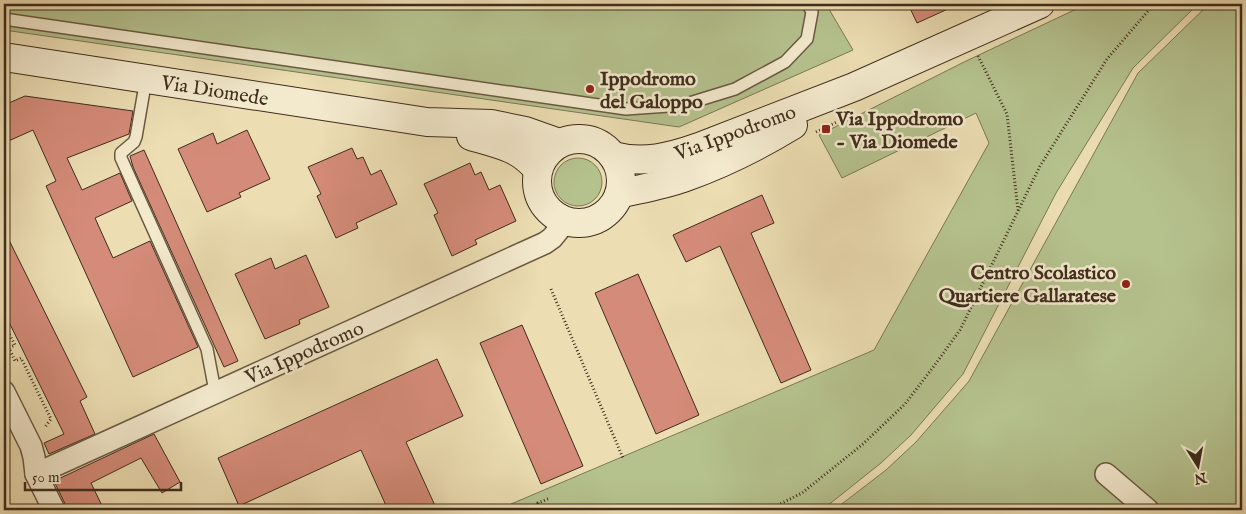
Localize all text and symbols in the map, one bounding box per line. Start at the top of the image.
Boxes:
place label: Ippodromo del Galoppo [600,67,703,115]
street label: Via Diomede [159,71,270,112]
marker: Ippodromo del Galoppo [584,83,596,95]
street label: Via Ippodromo [670,100,800,167]
place label: Via Ippodromo - Via Diomede [835,107,964,155]
marker: Via Ippodromo - Via Diomede [820,123,832,135]
place label: Centro Scolastico Quartiere Gallaratese [939,261,1117,309]
marker: Centro Scolastico Quartiere Gallaratese [1120,278,1132,290]
street label: Via Ippodromo [240,316,368,391]
north arrow [1174,442,1224,492]
scale bar [25,459,181,491]
text: 50 m [32,468,60,487]
text: N [1193,468,1209,488]

